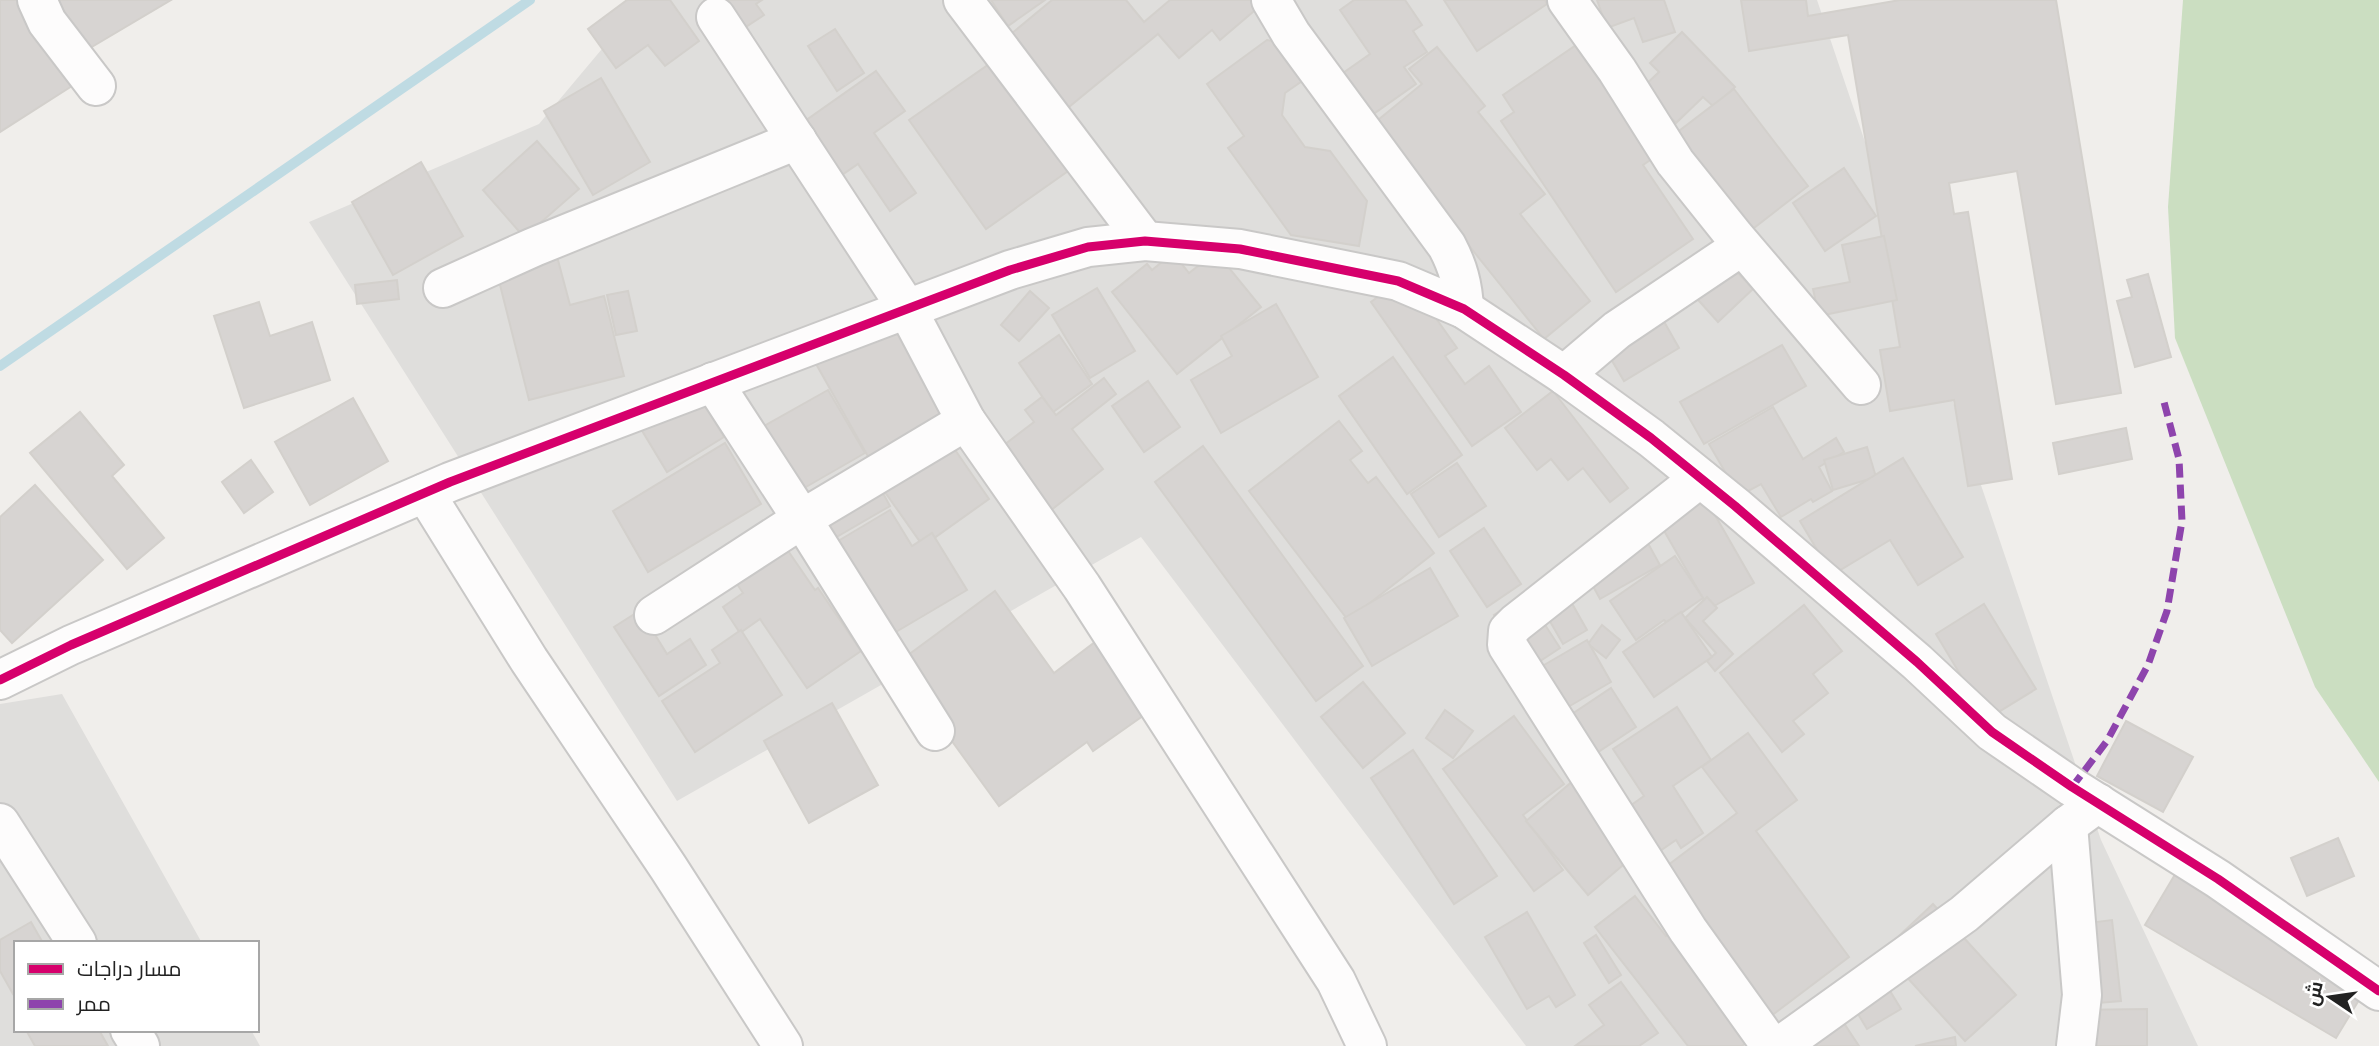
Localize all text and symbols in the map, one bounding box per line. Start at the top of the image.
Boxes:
legend [14,941,259,1032]
text: مسار دراجات [77,955,182,983]
north arrow [2295,962,2365,1032]
text: ش [2299,979,2329,1008]
text: ممر [76,990,111,1018]

